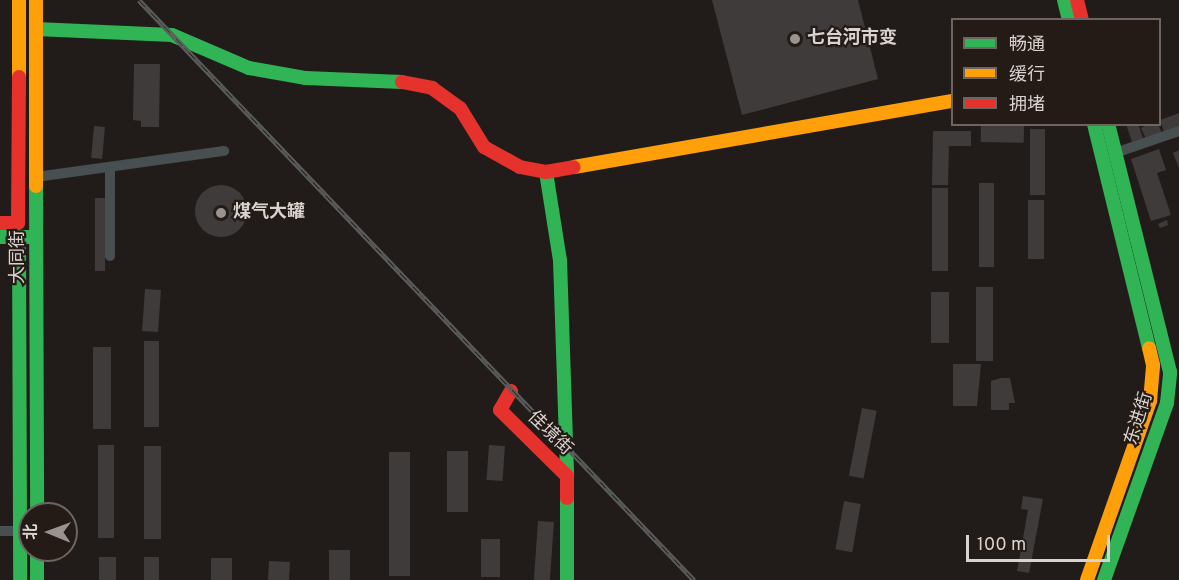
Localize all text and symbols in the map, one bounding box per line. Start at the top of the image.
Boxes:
legend [951,18,1161,126]
place label: 七台河市变 [807,28,897,50]
marker: 七台河市变 [788,32,802,46]
text: 畅通 [1009,34,1045,57]
text: 缓行 [1009,64,1045,87]
text: 拥堵 [1009,94,1045,117]
place label: 煤气大罐 [233,202,305,224]
marker: 煤气大罐 [214,206,228,220]
street label: 大同街 [8,230,30,284]
street label: 东进街 [1122,390,1158,448]
street label: 佳境街 [522,407,576,461]
north arrow [18,502,78,562]
scale bar [969,523,1113,561]
text: 北 [22,524,42,540]
text: 100 m [977,534,1026,557]

